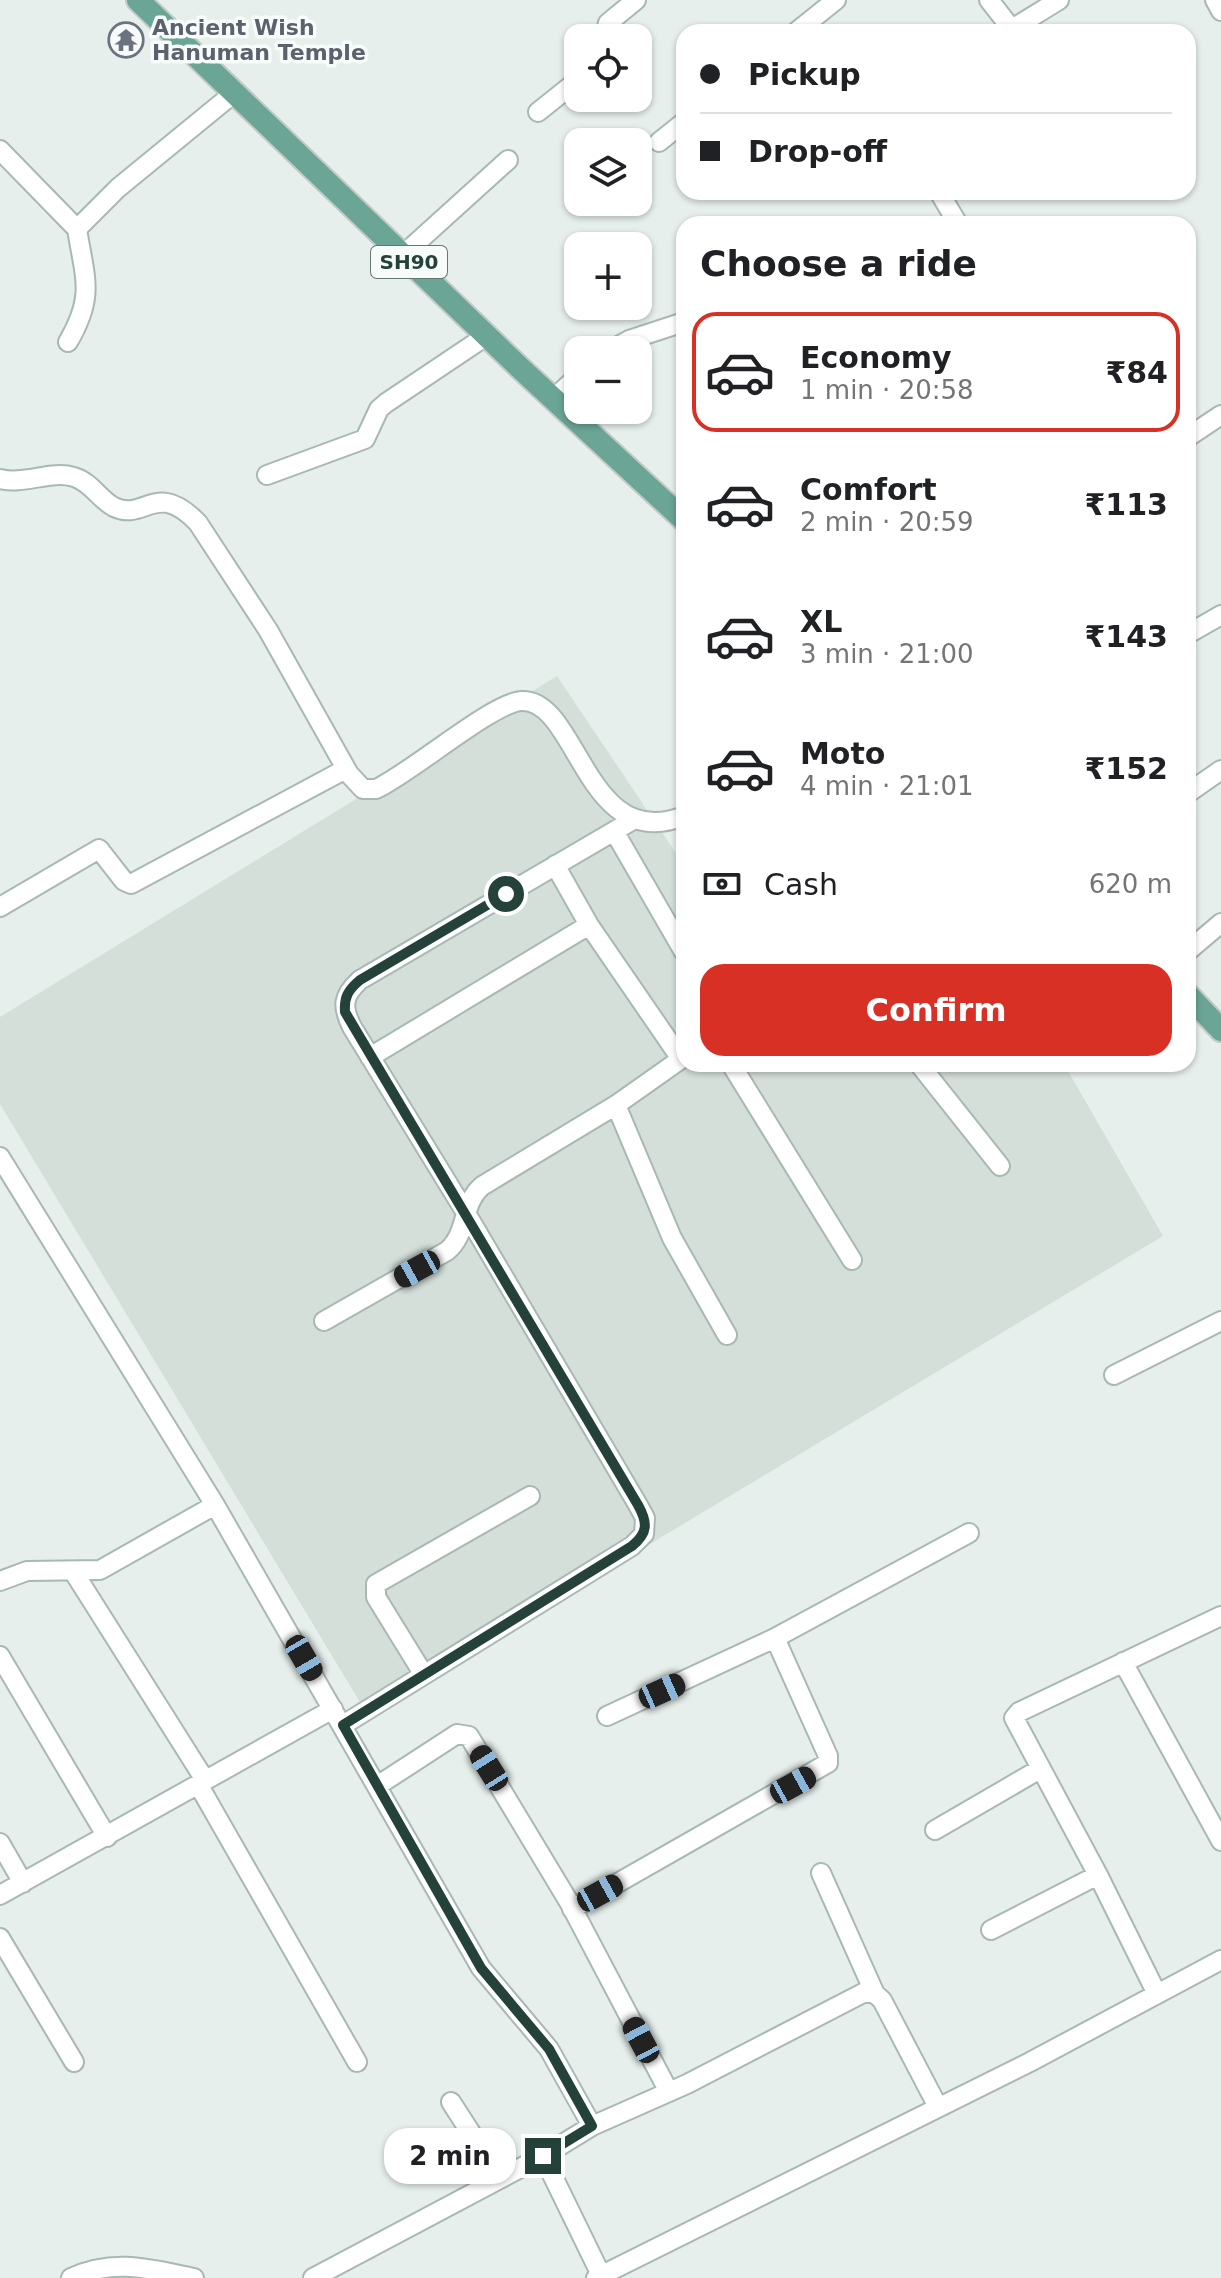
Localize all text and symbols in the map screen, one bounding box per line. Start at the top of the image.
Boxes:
place label: Ancient Wish Hanuman Temple [152,15,366,65]
temple icon: Ancient Wish Hanuman Temple [107,21,145,59]
map controls [564,24,652,424]
button: locate [564,24,652,112]
text: Pickup [748,57,861,92]
button: layers [564,128,652,216]
text: Drop-off [748,134,887,169]
button: + [564,232,652,320]
text: Choose a ride [700,243,977,284]
road number: SH90 [371,246,447,278]
button: − [564,336,652,424]
icon: car [704,336,776,408]
text: Economy [800,340,952,375]
text: ₹84 [1105,355,1168,390]
text: 1 min · 20:58 [800,375,974,405]
icon: car [704,468,776,540]
text: Comfort [800,472,937,507]
text: ₹113 [1085,487,1168,522]
text: 2 min · 20:59 [800,507,974,537]
icon: car [704,600,776,672]
text: XL [800,604,842,639]
text: ₹143 [1085,619,1168,654]
text: 3 min · 21:00 [800,639,974,669]
icon: car [704,732,776,804]
text: Moto [800,736,885,771]
text: ₹152 [1085,751,1168,786]
text: 4 min · 21:01 [800,771,974,801]
icon: cash [700,862,744,906]
text: Cash [764,867,838,902]
text: 620 m [1089,869,1172,899]
route start [488,876,524,912]
button: Confirm [700,964,1172,1056]
car [390,1247,444,1291]
car [282,1631,326,1685]
car [635,1670,689,1712]
car [466,1741,512,1795]
car [766,1763,820,1807]
car [573,1871,627,1915]
car [619,2013,663,2067]
callout: 2 min [383,2128,515,2184]
route end [525,2138,561,2174]
text: 2 min [409,2141,491,2171]

